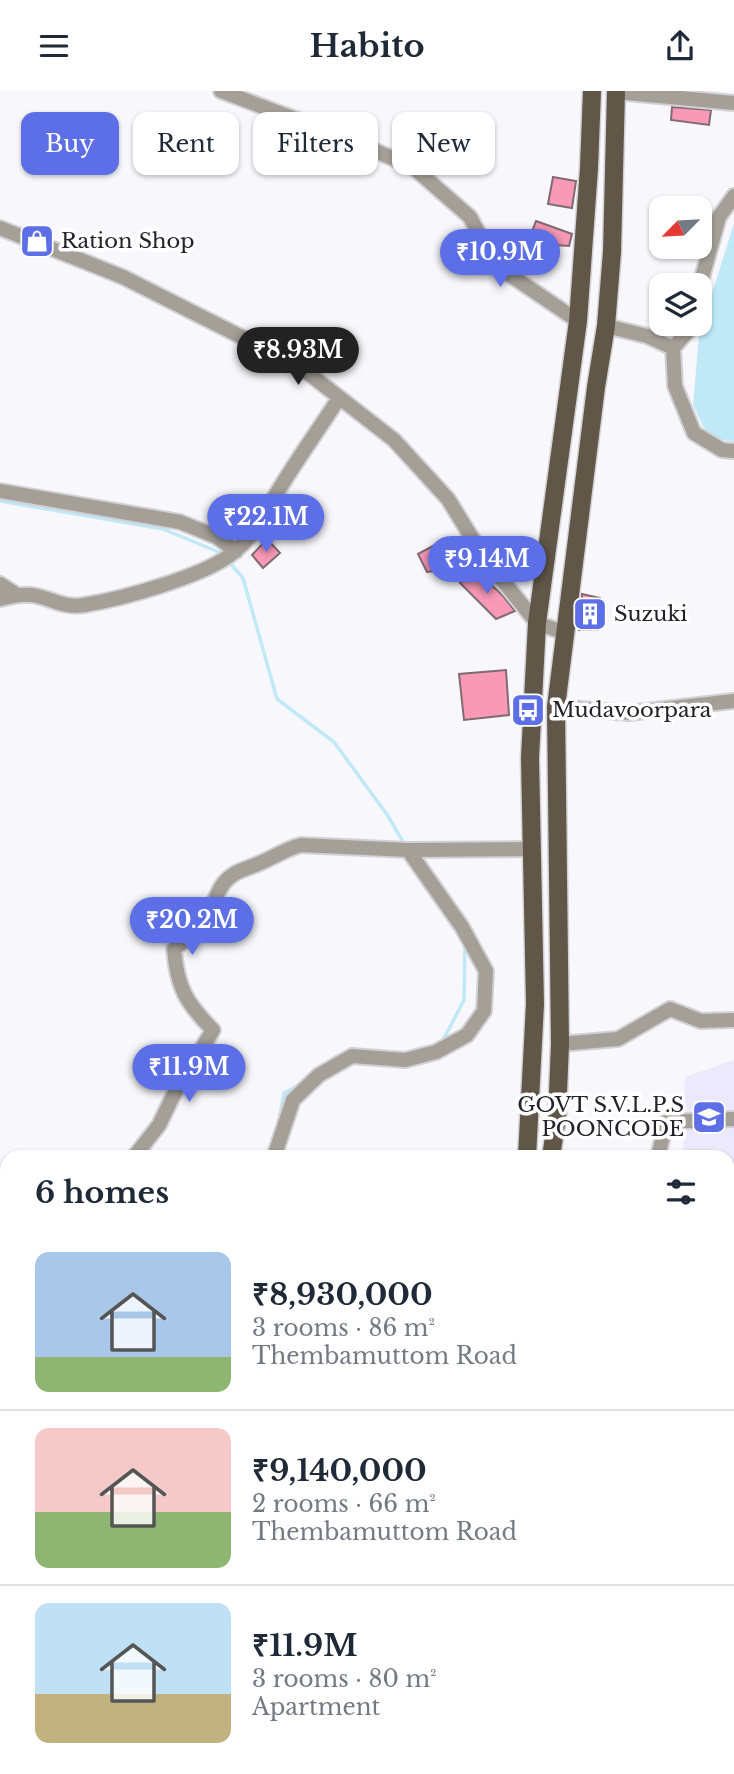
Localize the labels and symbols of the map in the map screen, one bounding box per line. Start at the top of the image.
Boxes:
north arrow [649,196,712,259]
shop icon: Ration Shop [18,222,56,260]
place label: Ration Shop [61,228,195,254]
pin: ₹10.9M [443,229,557,289]
pin: ₹8.93M [241,327,355,387]
pin: ₹22.1M [209,495,323,554]
pin: ₹9.14M [430,537,544,596]
building icon: Suzuki [571,595,609,633]
place label: Suzuki [614,601,687,627]
bus stop icon: Mudavoorpara [509,691,547,729]
place label: Mudavoorpara [552,697,712,723]
pin: ₹20.2M [135,897,249,957]
pin: ₹11.9M [132,1045,246,1104]
place label: GOVT S.V.L.P.S POONCODE [517,1092,684,1142]
school or university icon: GOVT S.V.L.P.S POONCODE [690,1098,728,1136]

